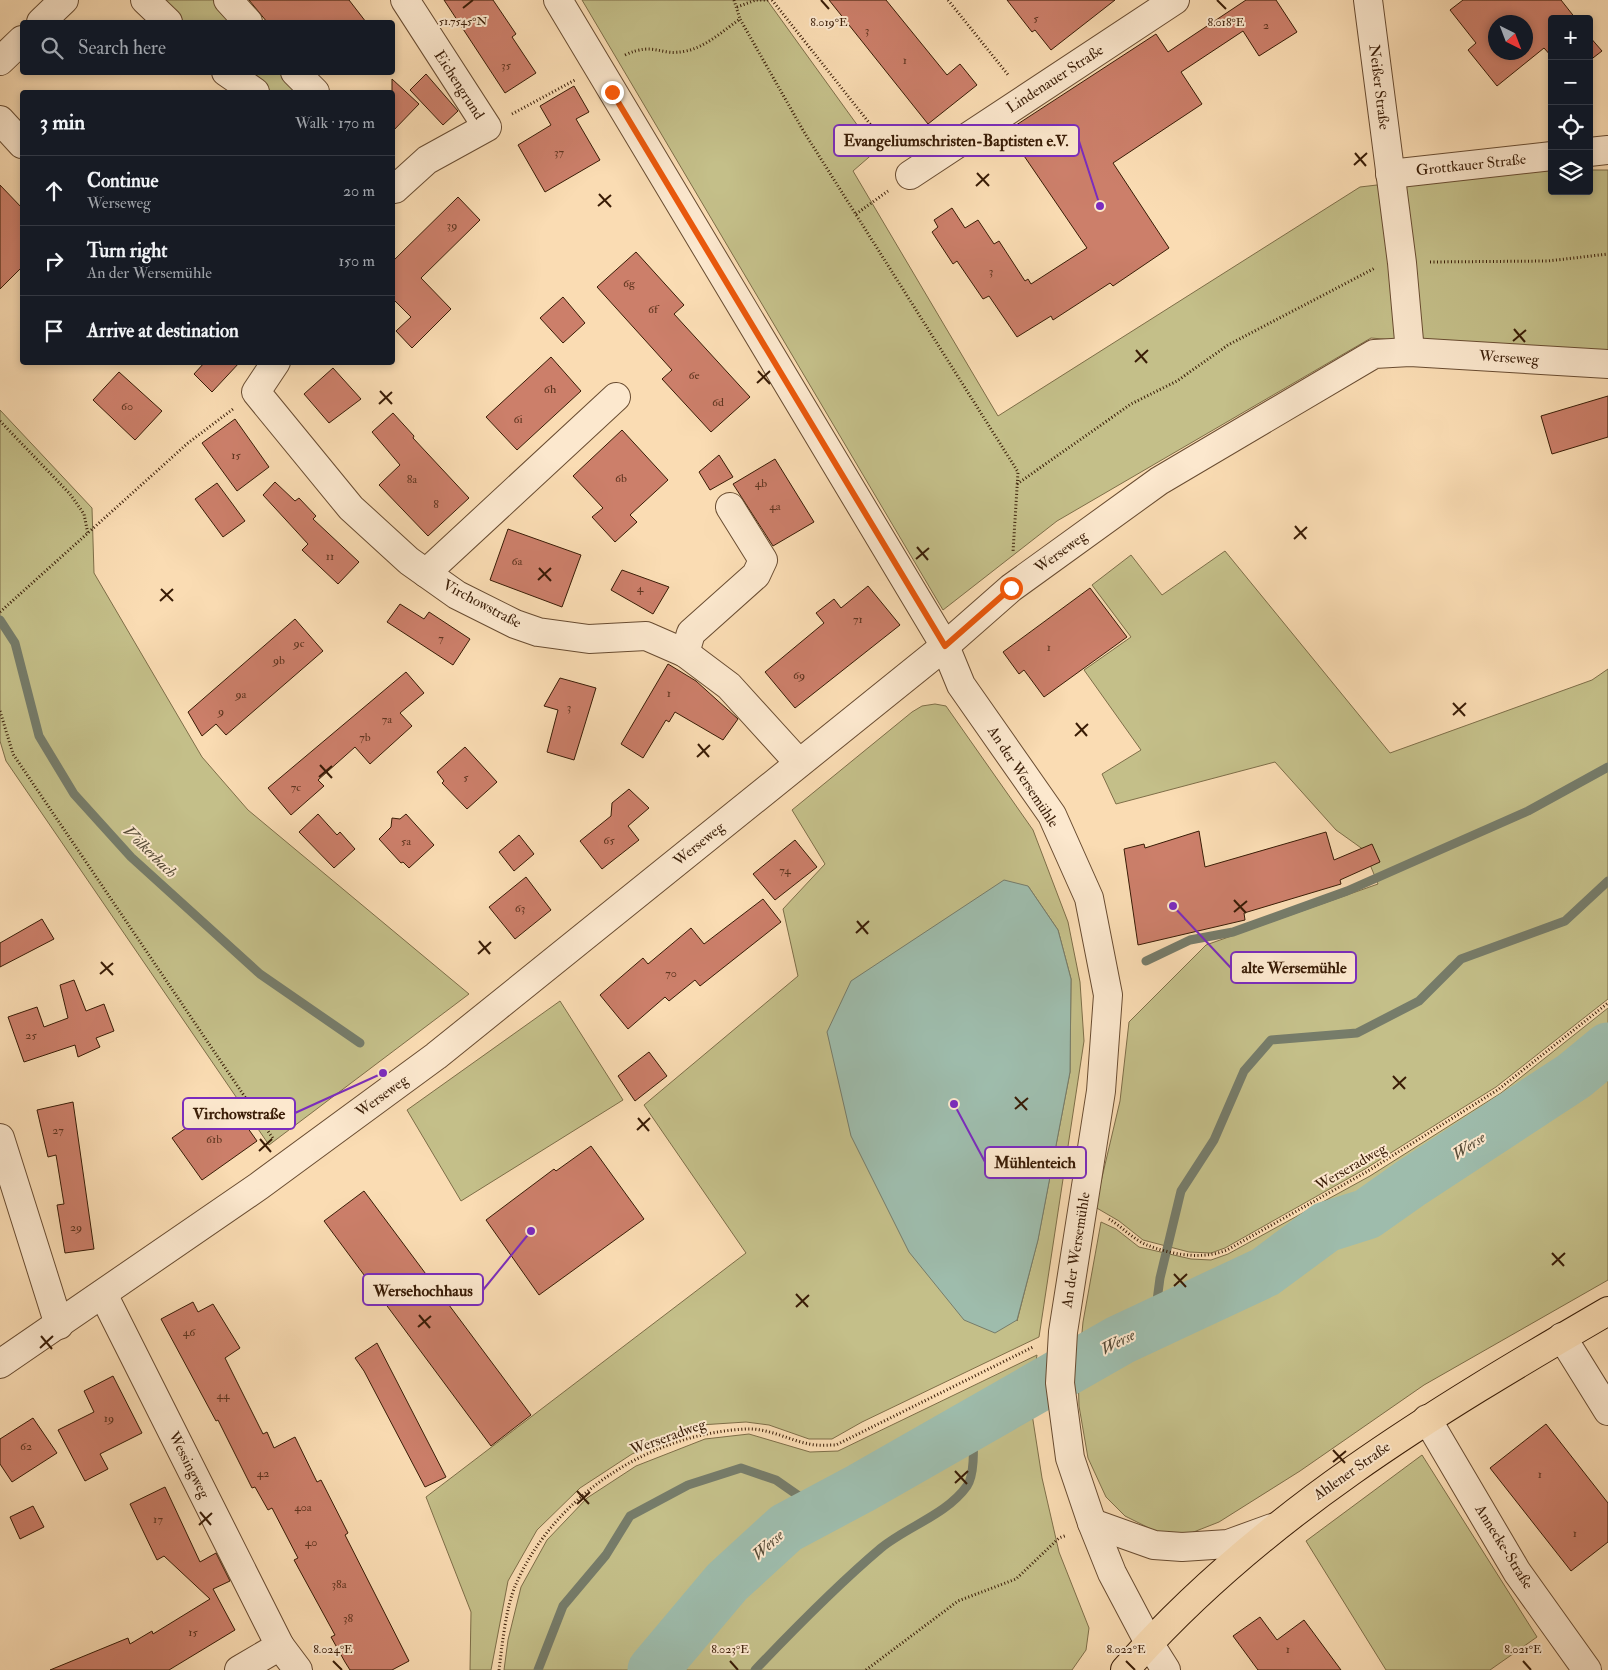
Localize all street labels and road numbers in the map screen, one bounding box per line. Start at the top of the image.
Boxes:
street label: Lindenauer Straße [1003,40,1107,118]
street label: Neißer Straße [1364,43,1394,131]
street label: Eichengrund [430,47,489,124]
street label: Grottkauer Straße [1415,150,1527,180]
street label: Werseweg [1477,346,1540,370]
street label: Werseweg [1030,526,1091,578]
street label: Virchowstraße [439,575,525,633]
street label: An der Wersemühle [983,722,1063,831]
street label: Werseweg [669,817,729,871]
street label: Werseweg [351,1070,412,1122]
street label: Werseradweg [1311,1139,1391,1195]
street label: An der Wersemühle [1057,1191,1095,1310]
street label: Werseradweg [627,1414,709,1460]
street label: Wessingweg [164,1428,214,1502]
street label: Ahlener Straße [1309,1438,1394,1505]
street label: Annecke-Straße [1470,1500,1538,1593]

